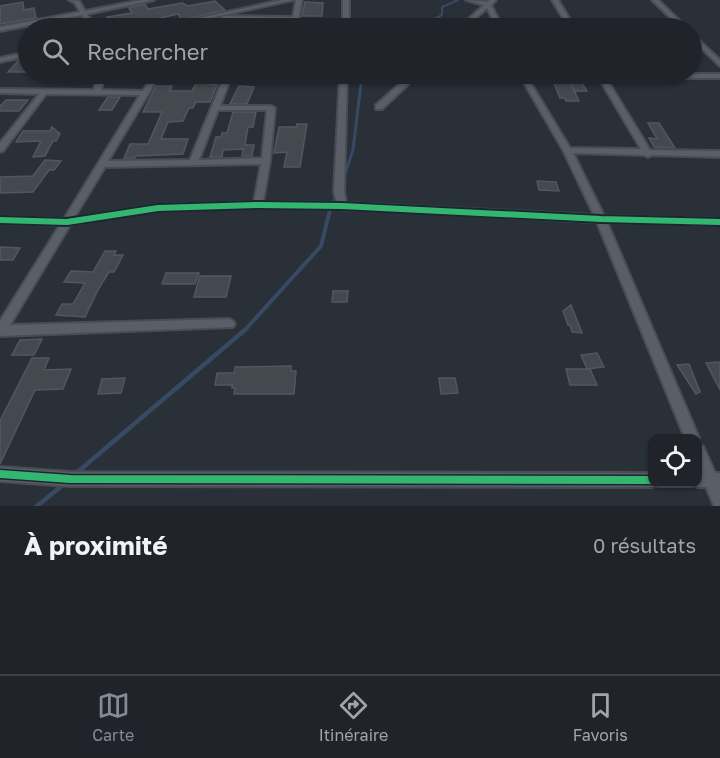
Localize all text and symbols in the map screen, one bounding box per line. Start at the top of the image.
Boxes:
search box [18,18,702,84]
icon: search [39,35,72,68]
text: Rechercher [87,38,208,65]
map controls [648,434,702,488]
button: locate [648,434,702,488]
text: À proximité [24,530,168,561]
text: 0 résultats [593,533,696,557]
tab: Carte [92,689,134,745]
tab: Itinéraire [319,689,388,745]
tab: Favoris [573,689,628,745]

